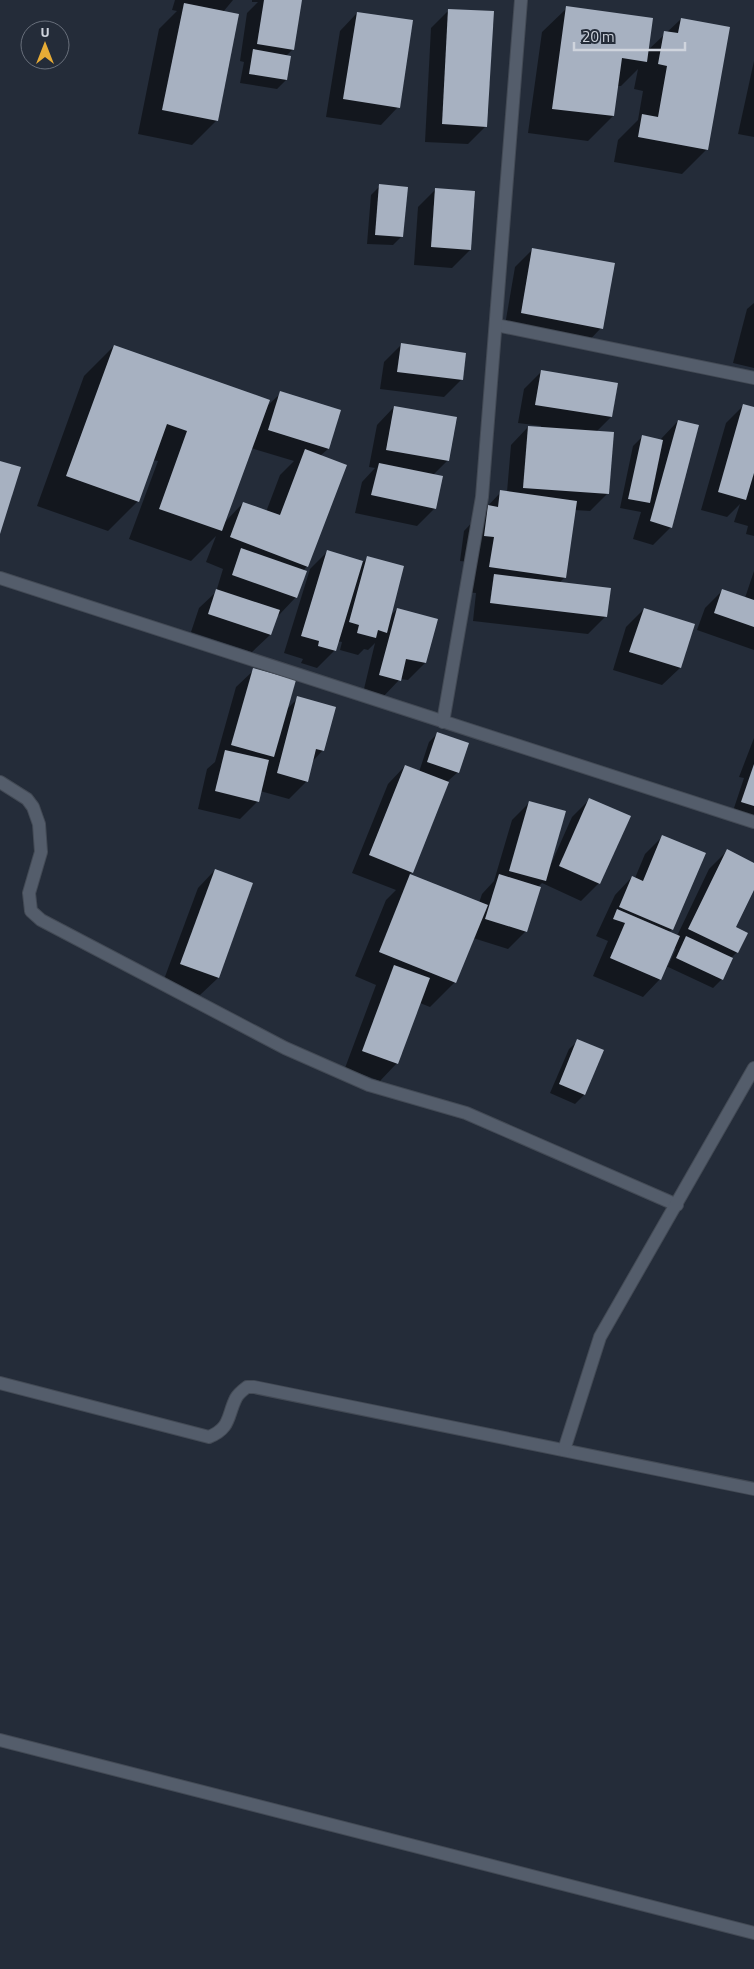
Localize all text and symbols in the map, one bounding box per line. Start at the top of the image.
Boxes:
north arrow [20,20,70,70]
scale bar [574,20,685,52]
text: U [40,21,50,42]
text: 20 m [582,25,615,48]

